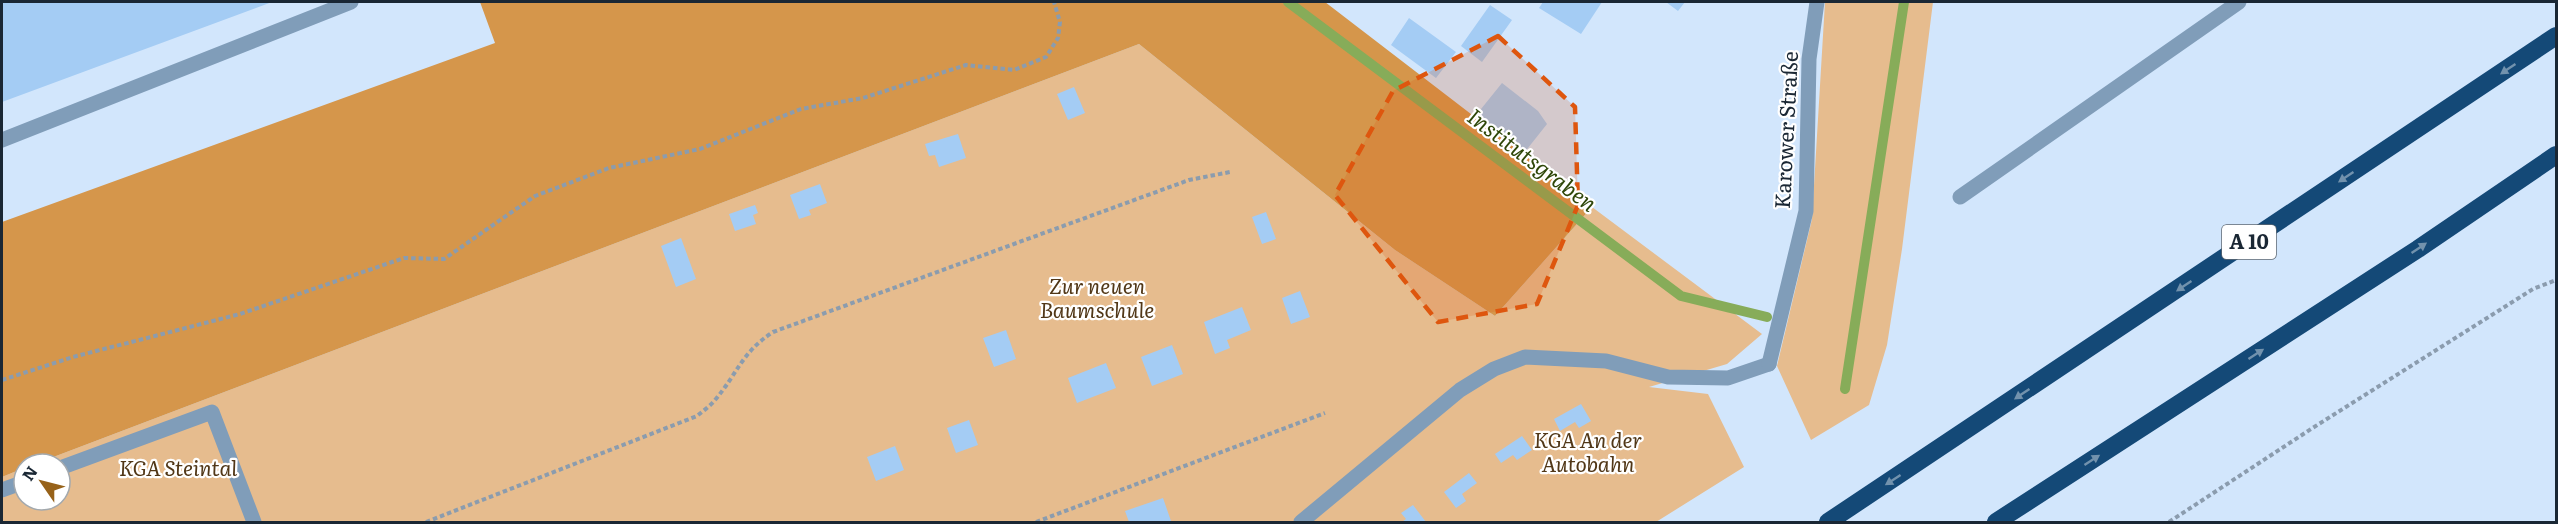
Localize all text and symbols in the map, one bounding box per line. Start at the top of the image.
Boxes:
street label: Karower Straße [1765,50,1804,209]
one-way arrow [2500,63,2516,74]
water label: Institutsgraben [1461,99,1605,218]
one-way arrow [2338,171,2354,182]
road number: A 10 [2222,225,2276,259]
one-way arrow [2411,243,2427,254]
park label: Zur neuen Baumschule [1040,269,1154,324]
one-way arrow [2176,280,2192,291]
one-way arrow [2247,348,2263,360]
one-way arrow [2014,388,2030,399]
park label: KGA An der Autobahn [1534,423,1642,478]
park label: KGA Steintal [119,451,237,482]
north arrow [12,452,72,512]
one-way arrow [2084,455,2100,466]
text: N [15,460,43,485]
one-way arrow [1885,474,1902,485]

